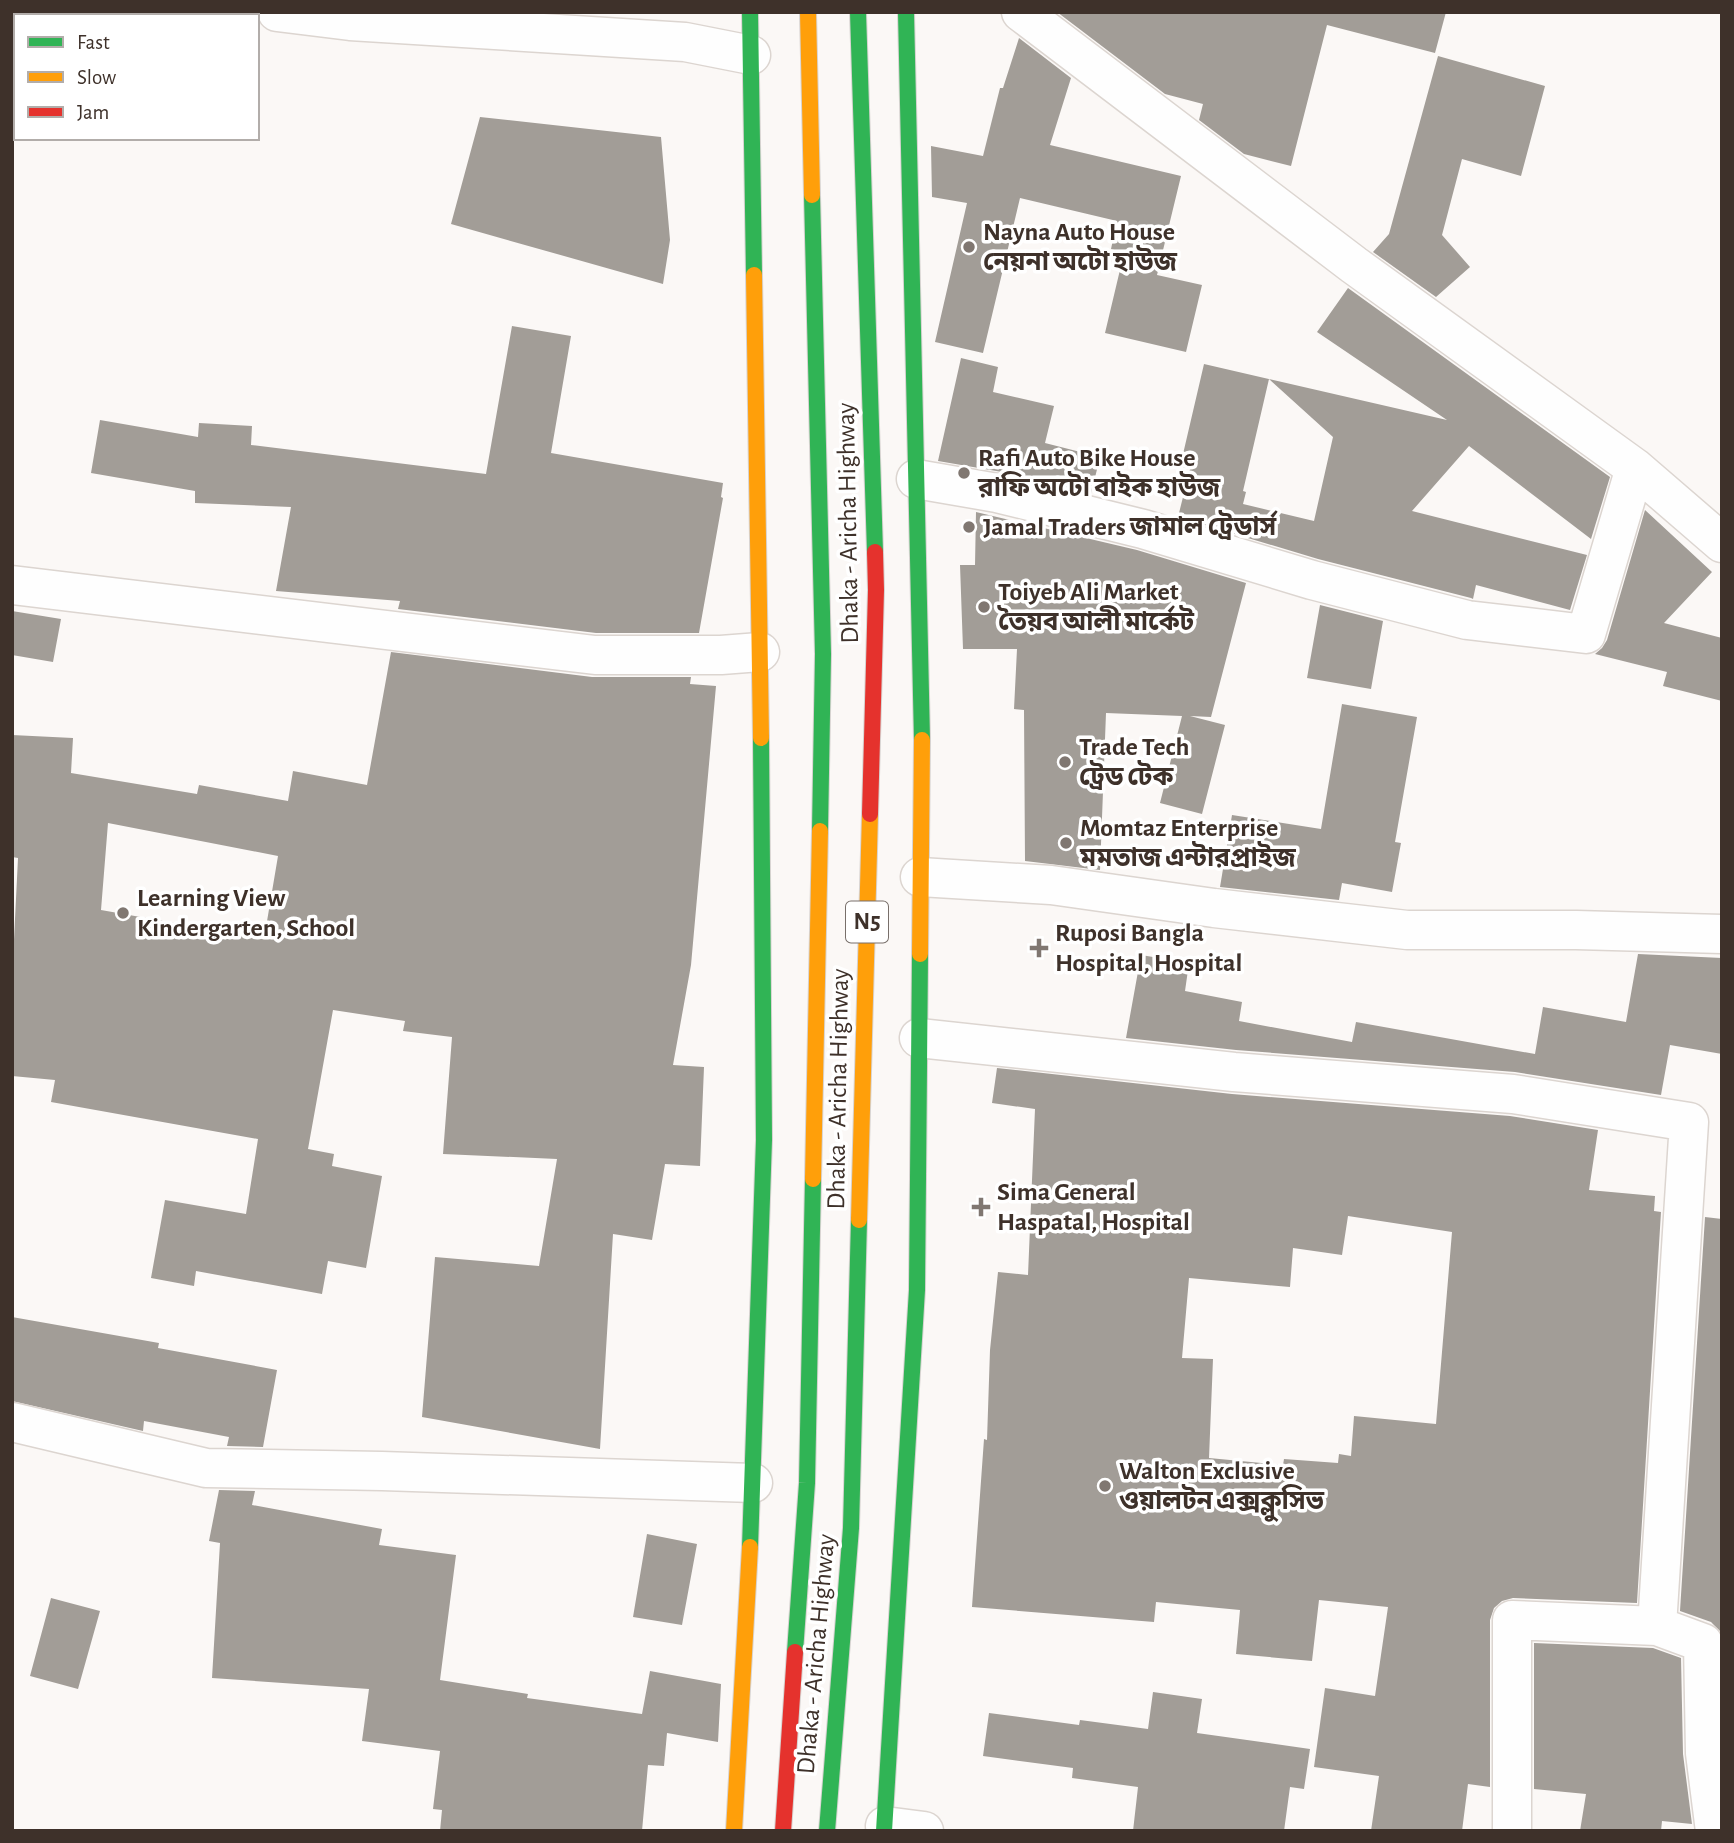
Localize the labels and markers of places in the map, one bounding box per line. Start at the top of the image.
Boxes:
place label: Nayna Auto House নেয়না অটো হাউজ [983,219,1178,275]
marker: Nayna Auto House নেয়না অটো হাউজ [961,239,977,255]
place label: Rafi Auto Bike House রাফি অটো বাইক হাউজ [977,445,1221,501]
marker: Rafi Auto Bike House রাফি অটো বাইক হাউজ [956,465,972,481]
place label: Jamal Traders জামাল ট্রেডার্স [983,510,1279,540]
marker: Jamal Traders জামাল ট্রেডার্স [961,519,977,535]
place label: Toiyeb Ali Market তৈয়ব আলী মার্কেট [997,579,1195,635]
marker: Toiyeb Ali Market তৈয়ব আলী মার্কেট [976,599,992,615]
place label: Trade Tech ট্রেড টেক [1079,734,1189,790]
marker: Trade Tech ট্রেড টেক [1057,754,1073,770]
place label: Momtaz Enterprise মমতাজ এন্টারপ্রাইজ [1079,815,1296,871]
marker: Momtaz Enterprise মমতাজ এন্টারপ্রাইজ [1058,835,1074,851]
place label: Learning View Kindergarten, School [137,885,355,941]
marker: Learning View Kindergarten, School [115,905,131,921]
place label: Ruposi Bangla Hospital, Hospital [1055,920,1242,976]
marker: Ruposi Bangla Hospital, Hospital [1029,938,1049,958]
place label: Sima General Haspatal, Hospital [997,1179,1190,1235]
marker: Sima General Haspatal, Hospital [971,1197,991,1217]
place label: Walton Exclusive ওয়ালটন এক্সক্লুসিভ [1119,1458,1325,1523]
marker: Walton Exclusive ওয়ালটন এক্সক্লুসিভ [1097,1478,1113,1494]

